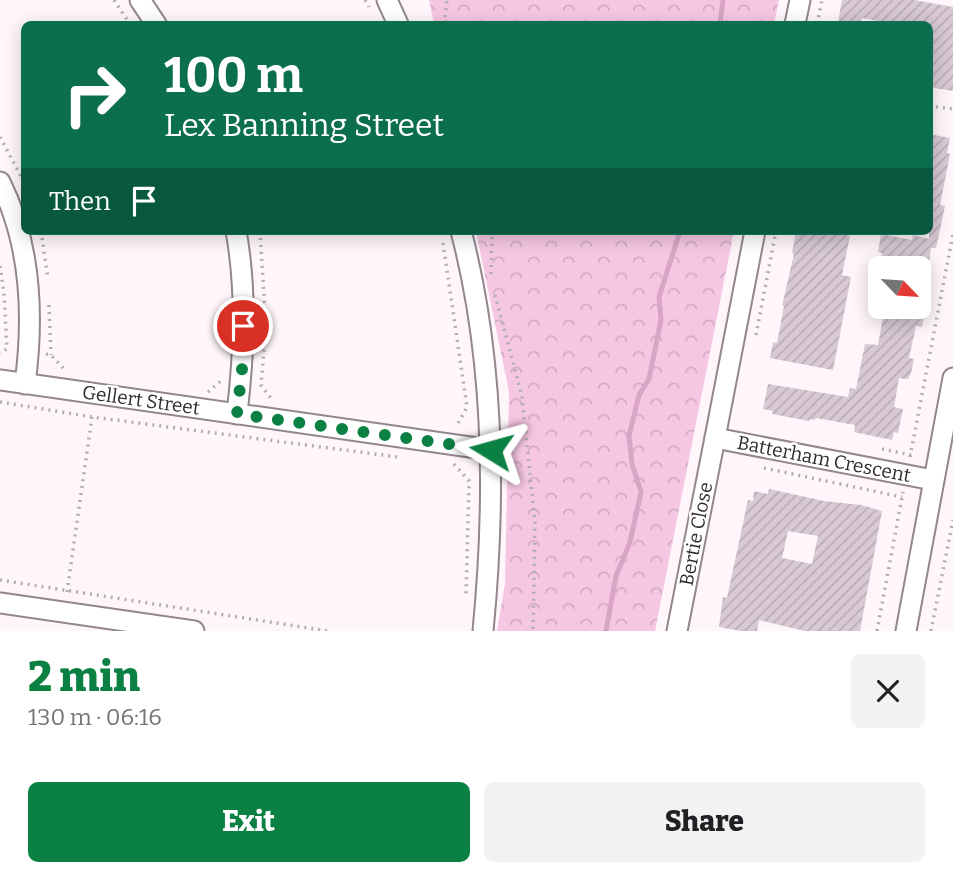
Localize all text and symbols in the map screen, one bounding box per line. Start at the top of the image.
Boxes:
text: 100 m [164,46,303,105]
icon: right [49,49,140,140]
text: Lex Banning Street [164,106,444,144]
icon: arrive [125,182,163,220]
text: Then [49,186,111,217]
north arrow [868,256,931,318]
map controls [868,256,931,319]
pin [213,296,273,356]
icon: arrive [224,307,262,345]
street label: Gellert Street [81,380,201,420]
position arrow [454,413,528,487]
street label: Batterham Crescent [735,431,913,487]
street label: Bertie Close [675,480,717,588]
text: 2 min [28,652,140,702]
button: close [851,654,925,728]
text: 130 m · 06:16 [28,703,162,731]
button: Exit [28,782,470,862]
button: Share [484,782,925,862]

